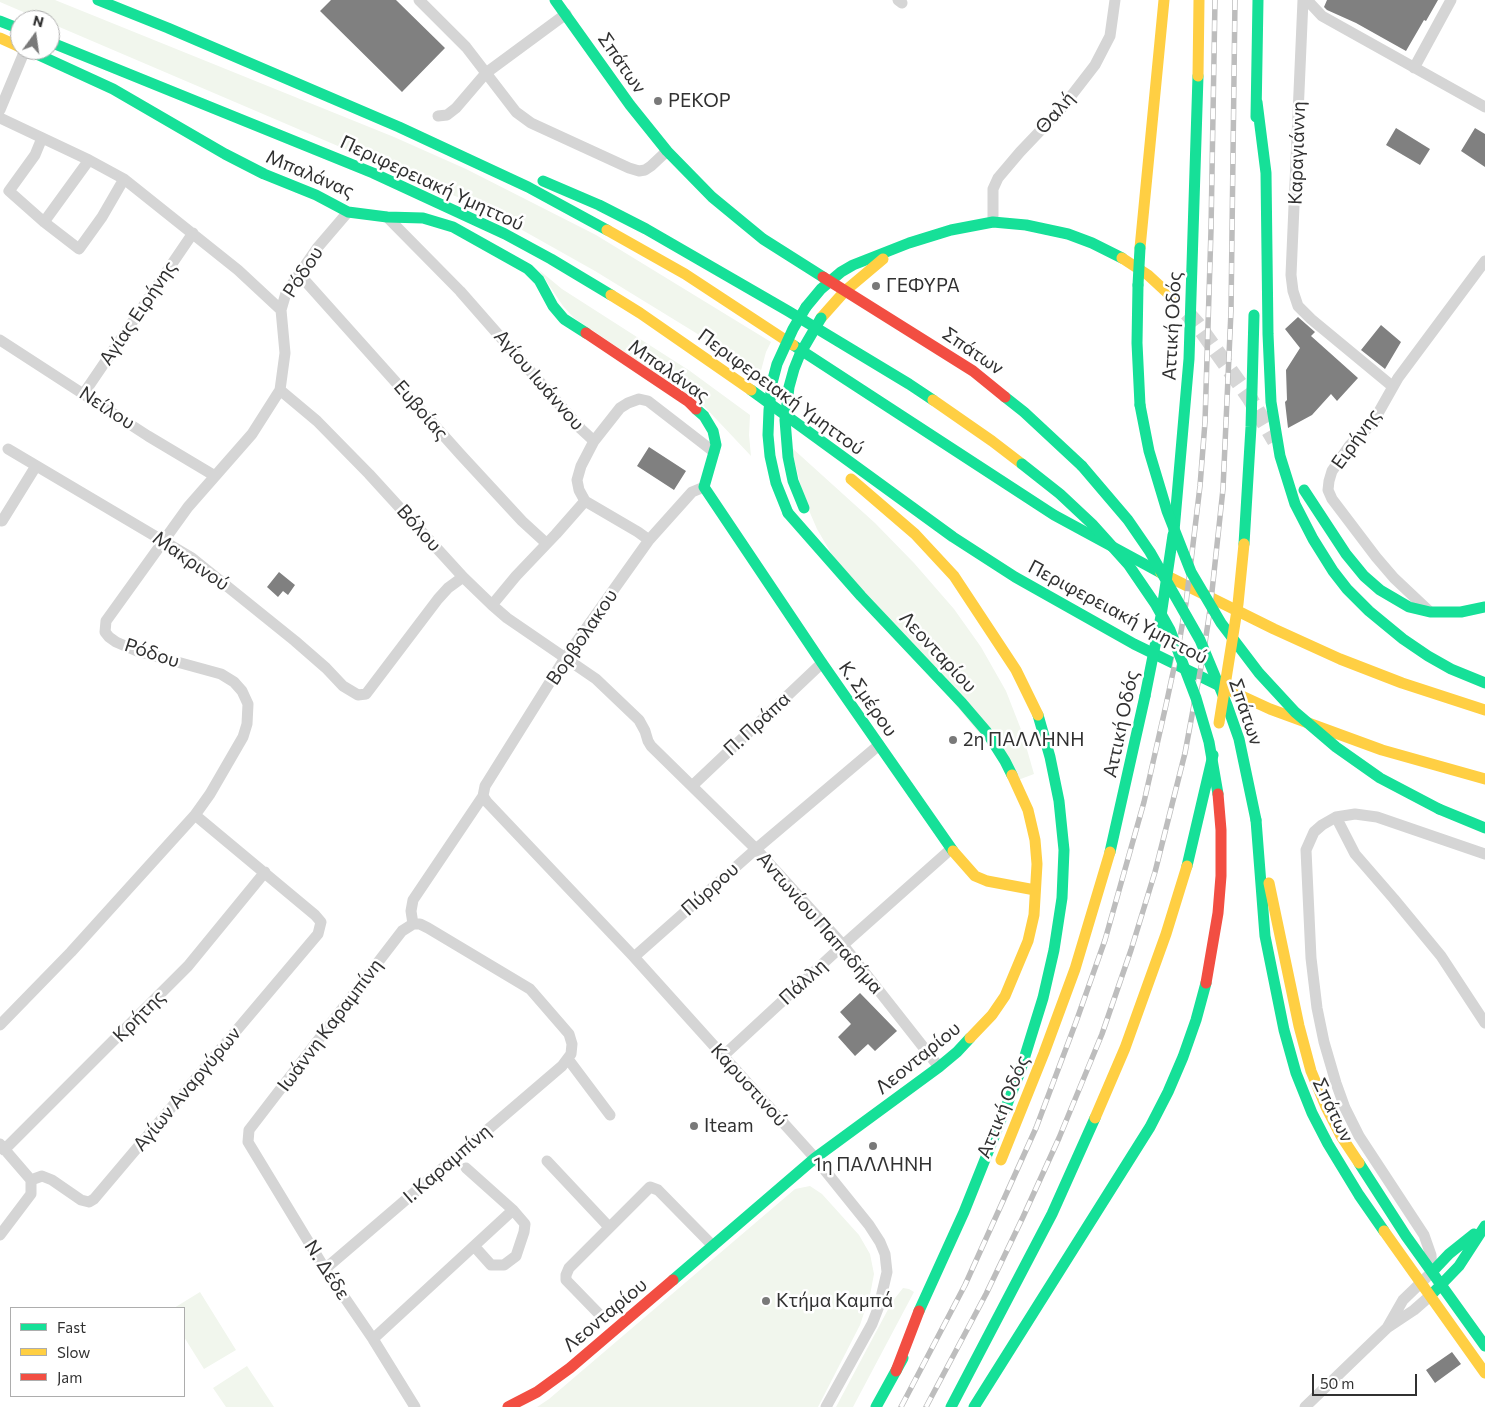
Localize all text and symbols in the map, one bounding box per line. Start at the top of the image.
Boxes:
north arrow [10,10,60,60]
text: N [31,11,46,30]
street label: Σπάτων [593,28,651,98]
street label: Θαλή [1031,87,1079,139]
place label: ΡΕΚΟΡ [668,90,731,112]
marker: ΡΕΚΟΡ [652,95,664,107]
street label: Καραγιάννη [1284,101,1310,205]
street label: Περιφερειακή Υμηττού [337,130,527,236]
street label: Μπαλάνας [263,145,357,203]
street label: Ρόδου [278,242,328,302]
street label: Αγίας Ειρήνης [95,256,181,370]
street label: Αττική Οδός [1158,271,1186,381]
place label: ΓΕΦΥΡΑ [886,275,960,297]
marker: ΓΕΦΥΡΑ [870,280,882,292]
street label: Σπάτων [938,322,1008,380]
street label: Περιφερειακή Υμηττού [693,324,869,460]
street label: Αγίου Ιωάννου [489,325,589,435]
street label: Μπαλάνας [624,335,714,407]
street label: Ευβοίας [389,376,453,444]
street label: Νείλου [75,382,139,434]
street label: Ειρήνης [1327,404,1385,474]
street label: Βόλου [392,500,446,556]
street label: Μακρινού [148,526,234,596]
street label: Περιφερειακή Υμηττού [1024,555,1212,669]
street label: Βορβολακου [542,585,622,689]
street label: Λεονταρίου [895,607,981,697]
street label: Ρόδου [122,633,182,673]
street label: Κ. Σμέρου [834,657,902,741]
street label: Αττική Οδός [1099,668,1143,780]
street label: Σπάτων [1224,676,1268,748]
street label: Π. Πράπα [719,687,795,761]
place label: 2η ΠΑΛΛΗΝΗ [963,729,1084,751]
marker: 2η ΠΑΛΛΗΝΗ [947,734,959,746]
street label: Αντωνίου Παπαδήμα [752,847,888,999]
street label: Πύρρου [677,857,743,921]
street label: Ιωάννη Καραμπίνη [273,954,387,1096]
street label: Πάλλη [774,954,832,1010]
street label: Κρήτης [108,985,170,1047]
street label: Λεονταρίου [871,1017,965,1099]
street label: Αγίων Αναργύρων [128,1022,246,1156]
street label: Καρυστινού [706,1039,792,1131]
street label: Αττική Οδός [972,1052,1034,1162]
street label: Σπάτων [1308,1074,1358,1146]
place label: Iteam [704,1115,753,1137]
street label: Ι. Καραμπίνη [399,1120,495,1208]
marker: Iteam [688,1120,700,1132]
marker: 1η ΠΑΛΛΗΝΗ [867,1140,879,1152]
place label: 1η ΠΑΛΛΗΝΗ [814,1154,932,1176]
street label: Ν. Δέδε [299,1236,355,1304]
street label: Λεονταρίου [558,1273,652,1357]
place label: Kτήμα Καμπά [776,1290,893,1312]
marker: Kτήμα Καμπά [760,1295,772,1307]
legend [10,1307,185,1397]
text: Fast [57,1318,86,1336]
text: Slow [57,1343,90,1361]
scale bar [1315,1364,1420,1396]
text: Jam [57,1368,82,1386]
text: 50 m [1320,1374,1354,1392]

